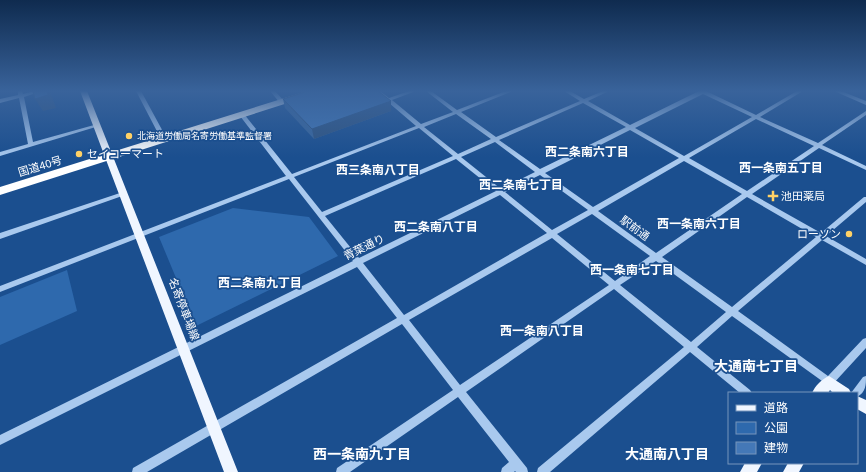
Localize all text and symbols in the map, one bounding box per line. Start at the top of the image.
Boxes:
marker: 北海道労働局名寄労働基準監督署 [124,131,134,141]
place label: 北海道労働局名寄労働基準監督署 [137,131,272,141]
district label: 西二条南六丁目 [545,145,629,159]
place label: セイコーマート [87,148,164,160]
marker: セイコーマート [74,149,84,159]
street label: 国道40号 [17,154,63,178]
district label: 西一条南五丁目 [739,161,823,175]
district label: 西三条南八丁目 [336,163,420,177]
district label: 西二条南七丁目 [479,178,563,192]
place label: 池田薬局 [781,190,825,202]
marker: 池田薬局 [768,191,778,201]
street label: 駅前通 [618,213,652,243]
district label: 西一条南六丁目 [657,217,741,231]
district label: 西二条南八丁目 [394,220,478,234]
place label: ローソン [797,228,841,240]
marker: ローソン [844,229,854,239]
street label: 青葉通り [342,232,386,262]
district label: 西一条南七丁目 [590,263,674,277]
street label: 名寄停車場線 [167,276,201,342]
district label: 西二条南九丁目 [218,276,302,290]
district label: 西一条南八丁目 [500,324,584,338]
district label: 大通南七丁目 [714,358,798,374]
legend [728,392,858,464]
text: 道路 [764,401,788,415]
text: 公園 [764,421,788,435]
text: 建物 [764,441,788,455]
district label: 西一条南九丁目 [313,446,411,462]
district label: 大通南八丁目 [625,446,709,462]

